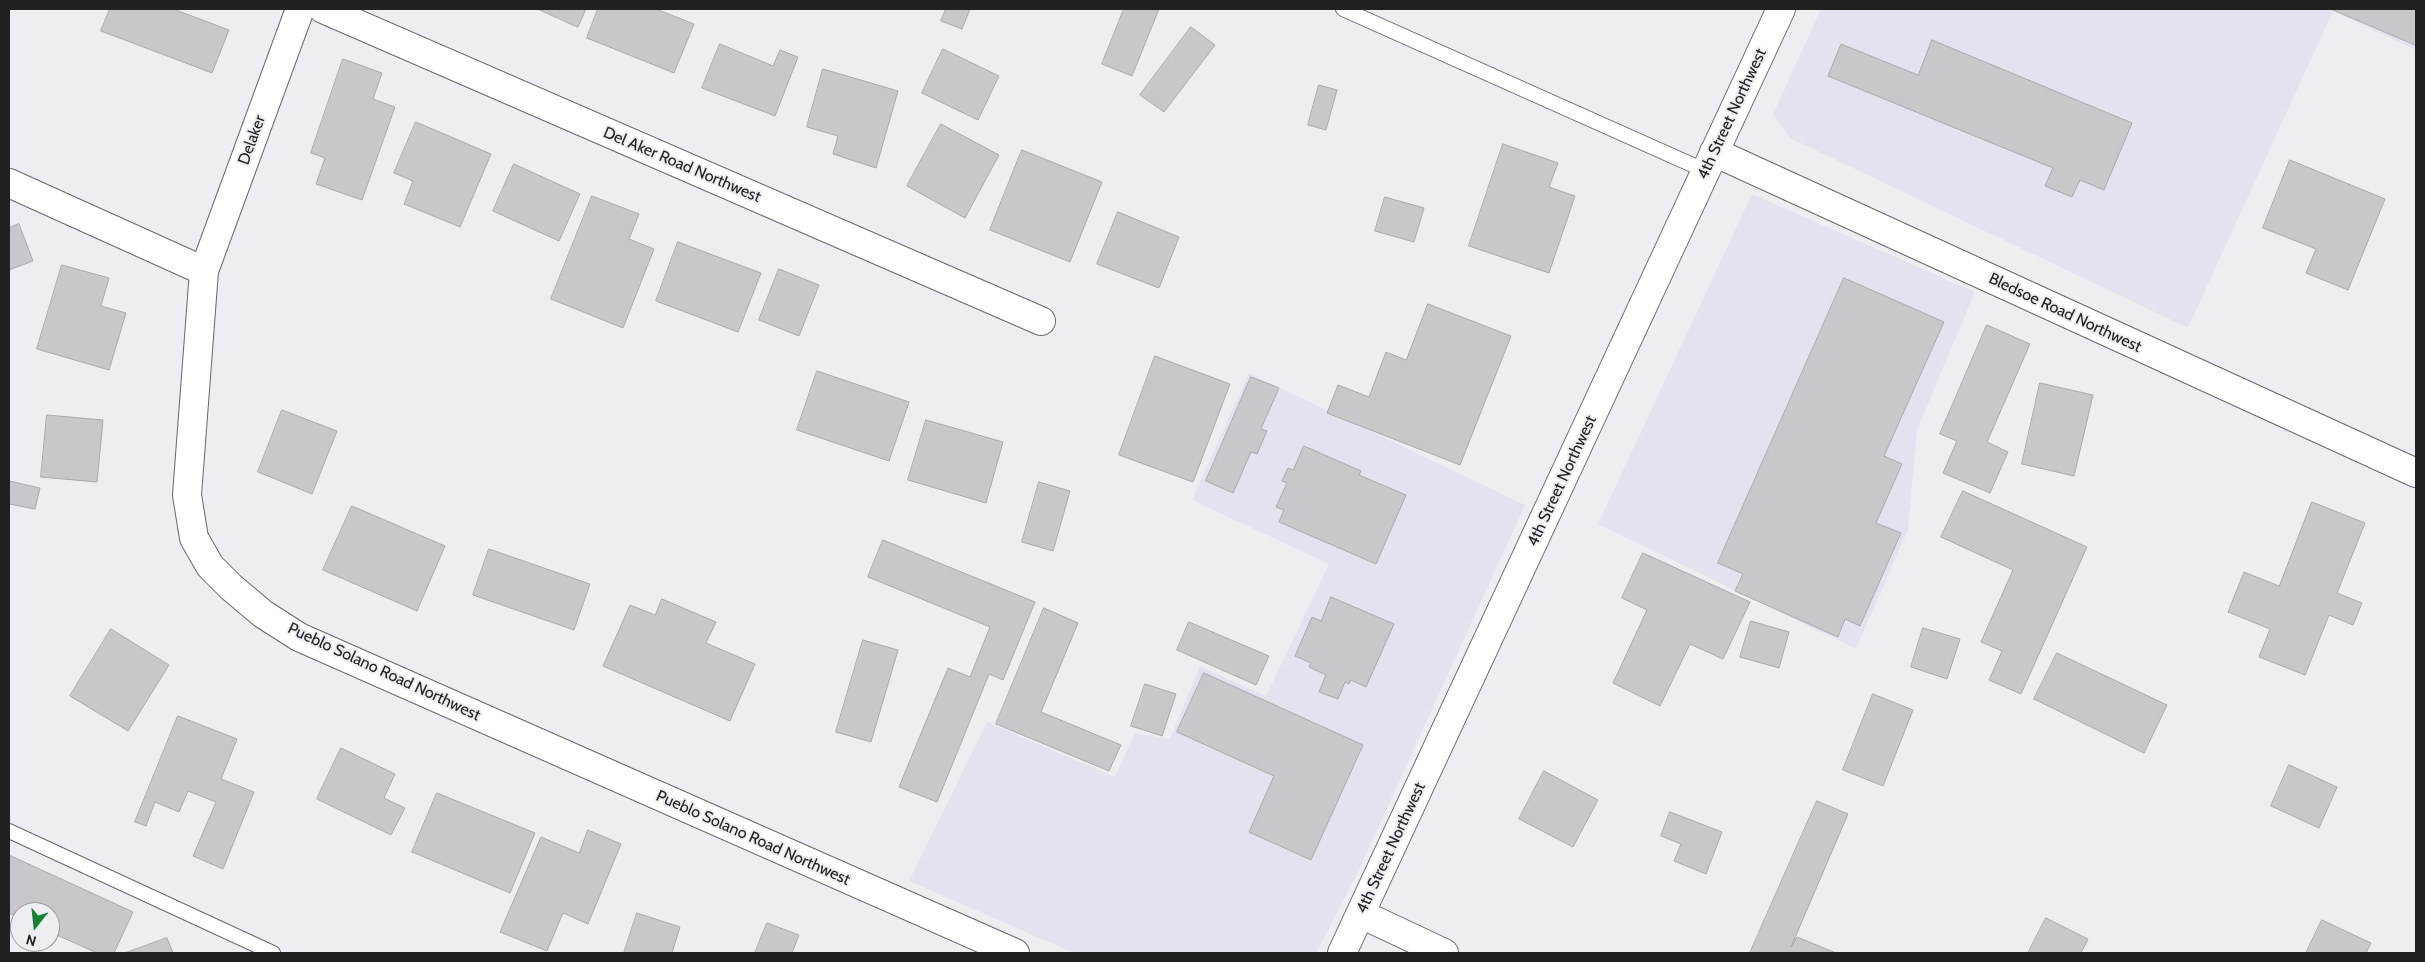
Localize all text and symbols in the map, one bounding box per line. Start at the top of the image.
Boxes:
street label: 4th Street Northwest [1693,46,1771,182]
street label: Delaker [234,113,270,167]
street label: Del Aker Road Northwest [600,123,764,207]
street label: Bledsoe Road Northwest [1986,269,2144,357]
street label: 4th Street Northwest [1523,413,1601,549]
street label: Pueblo Solano Road Northwest [285,619,483,725]
street label: 4th Street Northwest [1352,780,1430,916]
street label: Pueblo Solano Road Northwest [653,786,853,890]
north arrow [10,902,60,952]
text: N [24,930,38,950]

